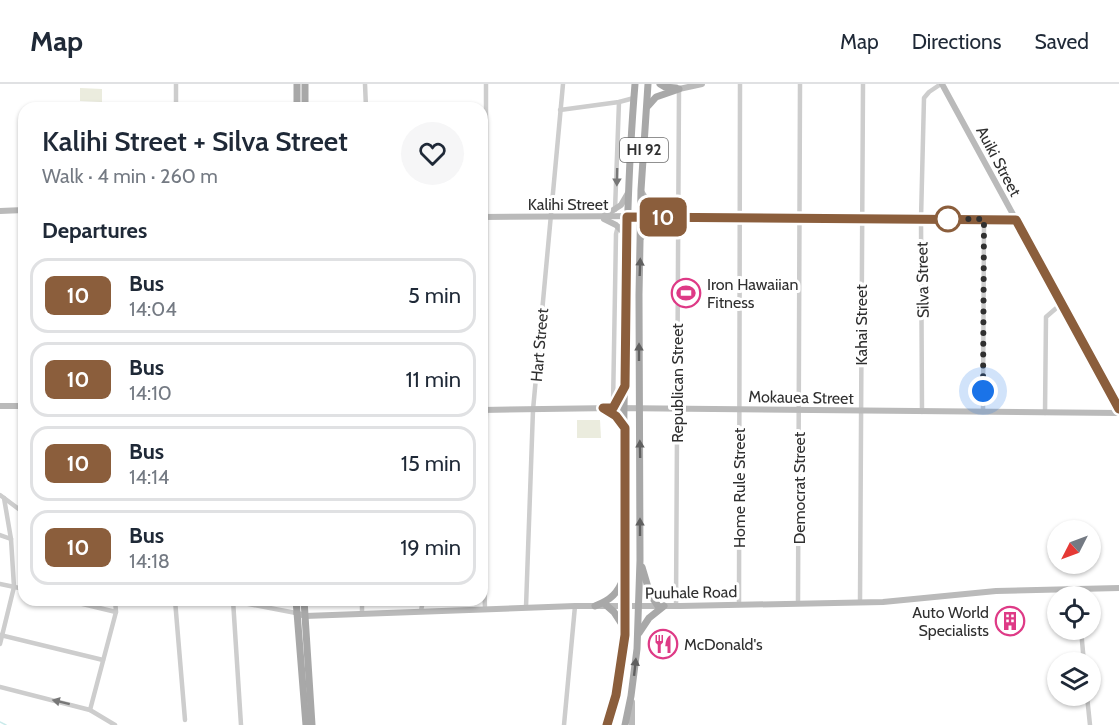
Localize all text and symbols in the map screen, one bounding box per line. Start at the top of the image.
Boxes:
text: Map [30,24,83,58]
text: Map [840,29,879,54]
text: Directions [912,29,1001,54]
text: Saved [1034,29,1089,54]
button: heart [401,122,464,185]
street label: Auiki Street [972,123,1025,200]
text: Kalihi Street + Silva Street [42,124,348,158]
road number: HI 92 [620,138,668,162]
text: Walk · 4 min · 260 m [42,164,218,188]
one-way arrow [612,168,622,187]
street label: Kalihi Street [528,195,609,214]
line badge: 10 [636,198,690,236]
text: 10 [652,205,674,230]
unlabelled marker [935,206,961,232]
text: Departures [42,217,147,244]
street label: Silva Street [912,241,933,318]
one-way arrow [636,257,645,276]
text: Bus [129,270,164,297]
place label: Iron Hawaiian Fitness [707,275,798,312]
sports icon: Iron Hawaiian Fitness [670,277,702,309]
text: 5 min [408,282,461,309]
text: 10 [67,283,89,308]
street label: Kahai Street [852,284,871,366]
text: 14:04 [129,297,177,321]
street label: Hart Street [527,307,552,383]
street label: Republican Street [668,323,687,443]
one-way arrow [634,342,644,361]
text: Bus [129,354,164,381]
text: 11 min [405,366,461,393]
text: 10 [67,367,89,392]
your location [968,376,998,406]
text: 14:10 [129,381,172,405]
street label: Mokauea Street [748,387,854,408]
street label: Home Rule Street [730,427,749,548]
street label: Democrat Street [790,431,809,544]
text: Bus [129,438,164,465]
one-way arrow [635,440,645,459]
text: 15 min [401,450,461,477]
text: 10 [67,451,89,476]
text: 14:14 [129,465,169,489]
one-way arrow [635,518,645,537]
north arrow [1047,520,1101,574]
map controls [1047,520,1101,706]
text: Bus [129,522,164,549]
text: 19 min [400,534,461,561]
text: 10 [67,535,89,560]
text: 14:18 [129,549,170,573]
street label: Puuhale Road [645,582,737,603]
button: locate [1047,586,1101,640]
place label: Auto World Specialists [912,603,989,640]
building icon: Auto World Specialists [994,605,1026,637]
restaurant icon: McDonald's [647,628,679,660]
place label: McDonald's [684,635,763,654]
button: layers [1047,652,1101,706]
one-way arrow [630,658,640,677]
one-way arrow [52,697,71,707]

